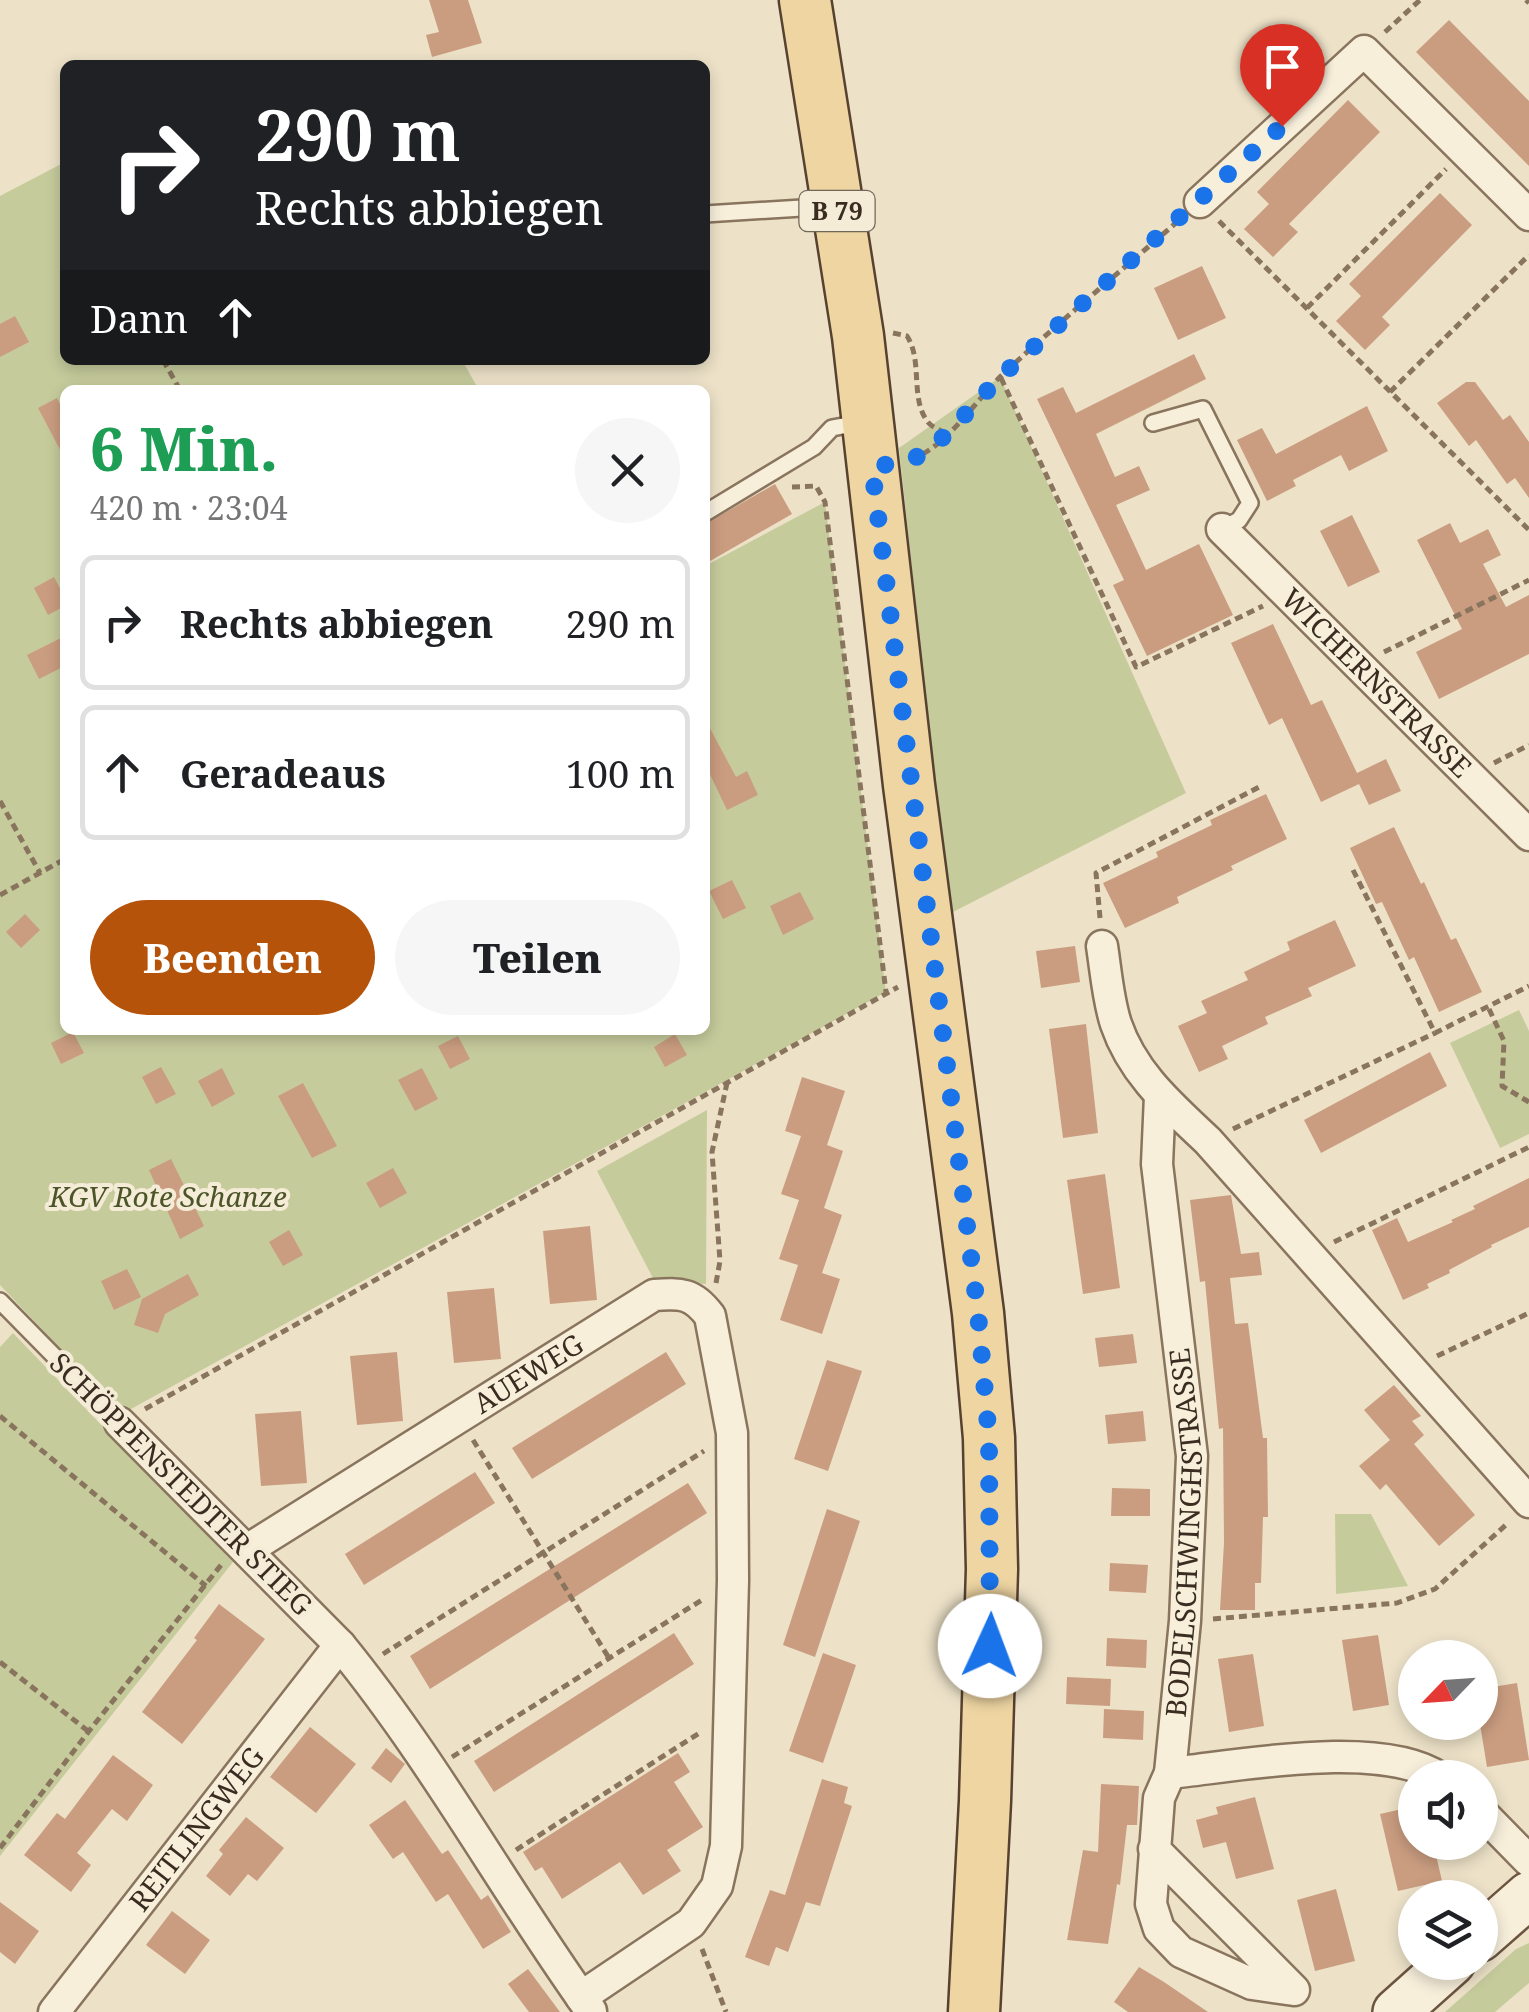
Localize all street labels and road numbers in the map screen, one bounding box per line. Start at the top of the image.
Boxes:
road number: B 79 [800,191,874,231]
street label: WICHERNSTRASSE [1274,579,1481,785]
street label: AUEWEG [466,1324,590,1422]
street label: SCHÖPPENSTEDTER STIEG [42,1344,321,1623]
street label: BODELSCHWINGHSTRASSE [1156,1346,1210,1719]
street label: REITLINGWEG [120,1738,272,1918]

